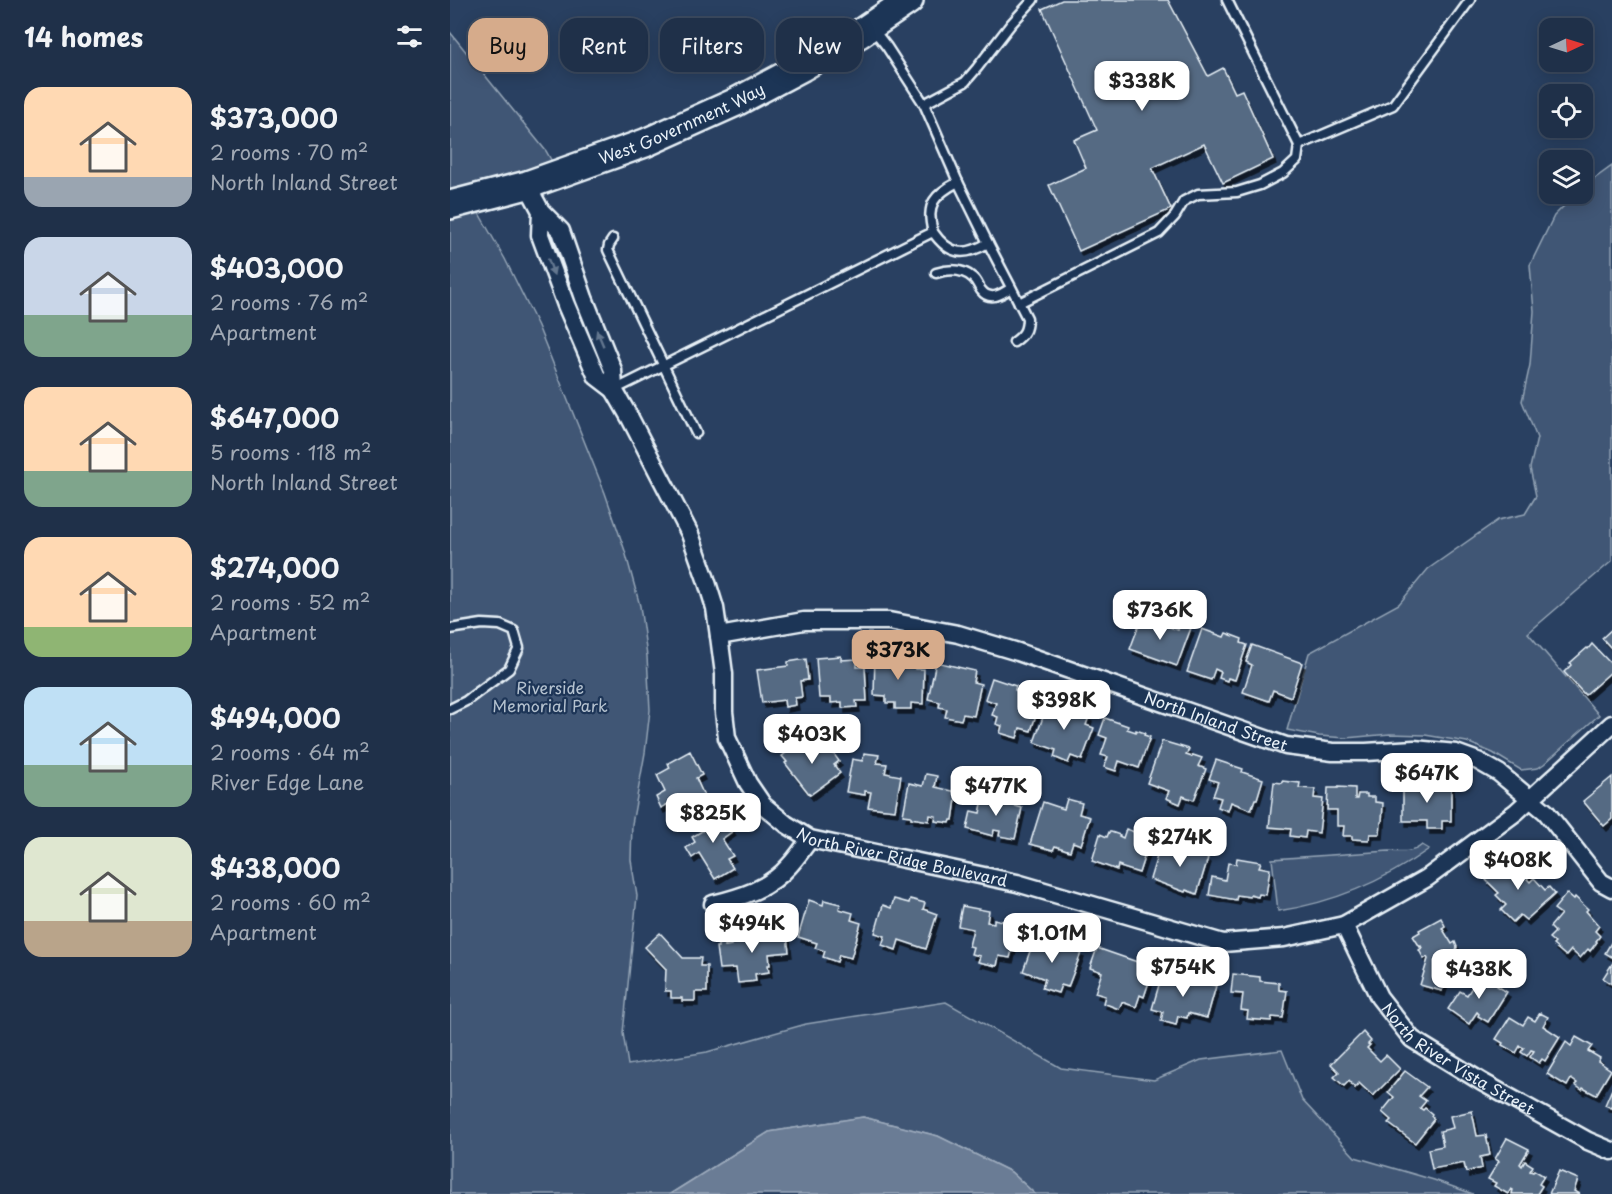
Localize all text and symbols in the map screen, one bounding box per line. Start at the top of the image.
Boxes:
text: 14 homes [24,17,143,56]
chip: Buy [468,18,548,72]
chip: Rent [560,18,648,72]
chip: Filters [660,18,764,72]
chip: New [776,18,862,72]
north arrow [1539,18,1593,72]
map controls [1539,18,1593,204]
icon: filters [393,20,426,53]
pin: $338K [1100,61,1184,112]
text: $338K [1108,65,1176,95]
street label: West Government Way [595,76,768,170]
button: locate [1539,84,1593,138]
text: $373,000 [210,98,338,137]
icon: home [72,111,144,183]
text: 2 rooms · 70 m² [210,137,368,167]
button: layers [1539,150,1593,204]
text: North Inland Street [210,167,398,197]
text: $403,000 [210,248,344,287]
one-way arrow [546,259,556,277]
icon: home [72,261,144,333]
text: 2 rooms · 76 m² [210,287,368,317]
text: Apartment [210,317,317,347]
one-way arrow [595,329,604,347]
text: $647,000 [210,398,339,437]
icon: home [72,411,144,483]
text: 5 rooms · 118 m² [210,437,372,467]
text: North Inland Street [210,467,398,497]
text: $274,000 [210,548,339,587]
icon: home [72,561,144,633]
text: 2 rooms · 52 m² [210,587,370,617]
pin: $736K [1118,590,1202,641]
text: $736K [1127,594,1193,624]
text: Apartment [210,617,317,647]
pin: $373K [856,630,940,681]
text: $373K [866,634,930,664]
park label: Riverside Memorial Park [492,675,608,717]
pin: $398K [1022,680,1106,731]
text: $398K [1031,684,1097,714]
street label: North Inland Street [1141,684,1292,757]
text: $494,000 [210,698,341,737]
icon: home [72,711,144,783]
pin: $403K [770,714,854,765]
text: $403K [778,718,846,748]
text: 2 rooms · 64 m² [210,737,370,767]
pin: $647K [1385,753,1469,804]
text: $647K [1395,757,1459,787]
pin: $477K [954,766,1038,817]
text: River Edge Lane [210,767,364,797]
text: $477K [965,770,1027,800]
pin: $825K [671,793,755,844]
text: $825K [680,797,746,827]
pin: $274K [1138,817,1222,868]
street label: North River Ridge Boulevard [792,821,1010,892]
text: $274K [1148,821,1212,851]
pin: $408K [1476,840,1560,891]
text: $408K [1484,844,1552,874]
text: $438,000 [210,848,341,887]
icon: home [72,861,144,933]
text: 2 rooms · 60 m² [210,887,371,917]
pin: $494K [710,903,794,954]
text: $494K [719,907,785,937]
pin: $1.01M [1003,913,1101,964]
text: Apartment [210,917,317,947]
text: $1.01M [1017,917,1087,947]
pin: $754K [1141,947,1225,998]
pin: $438K [1437,949,1521,1000]
text: $754K [1150,951,1216,981]
text: $438K [1446,953,1512,983]
street label: North River Vista Street [1376,997,1540,1120]

